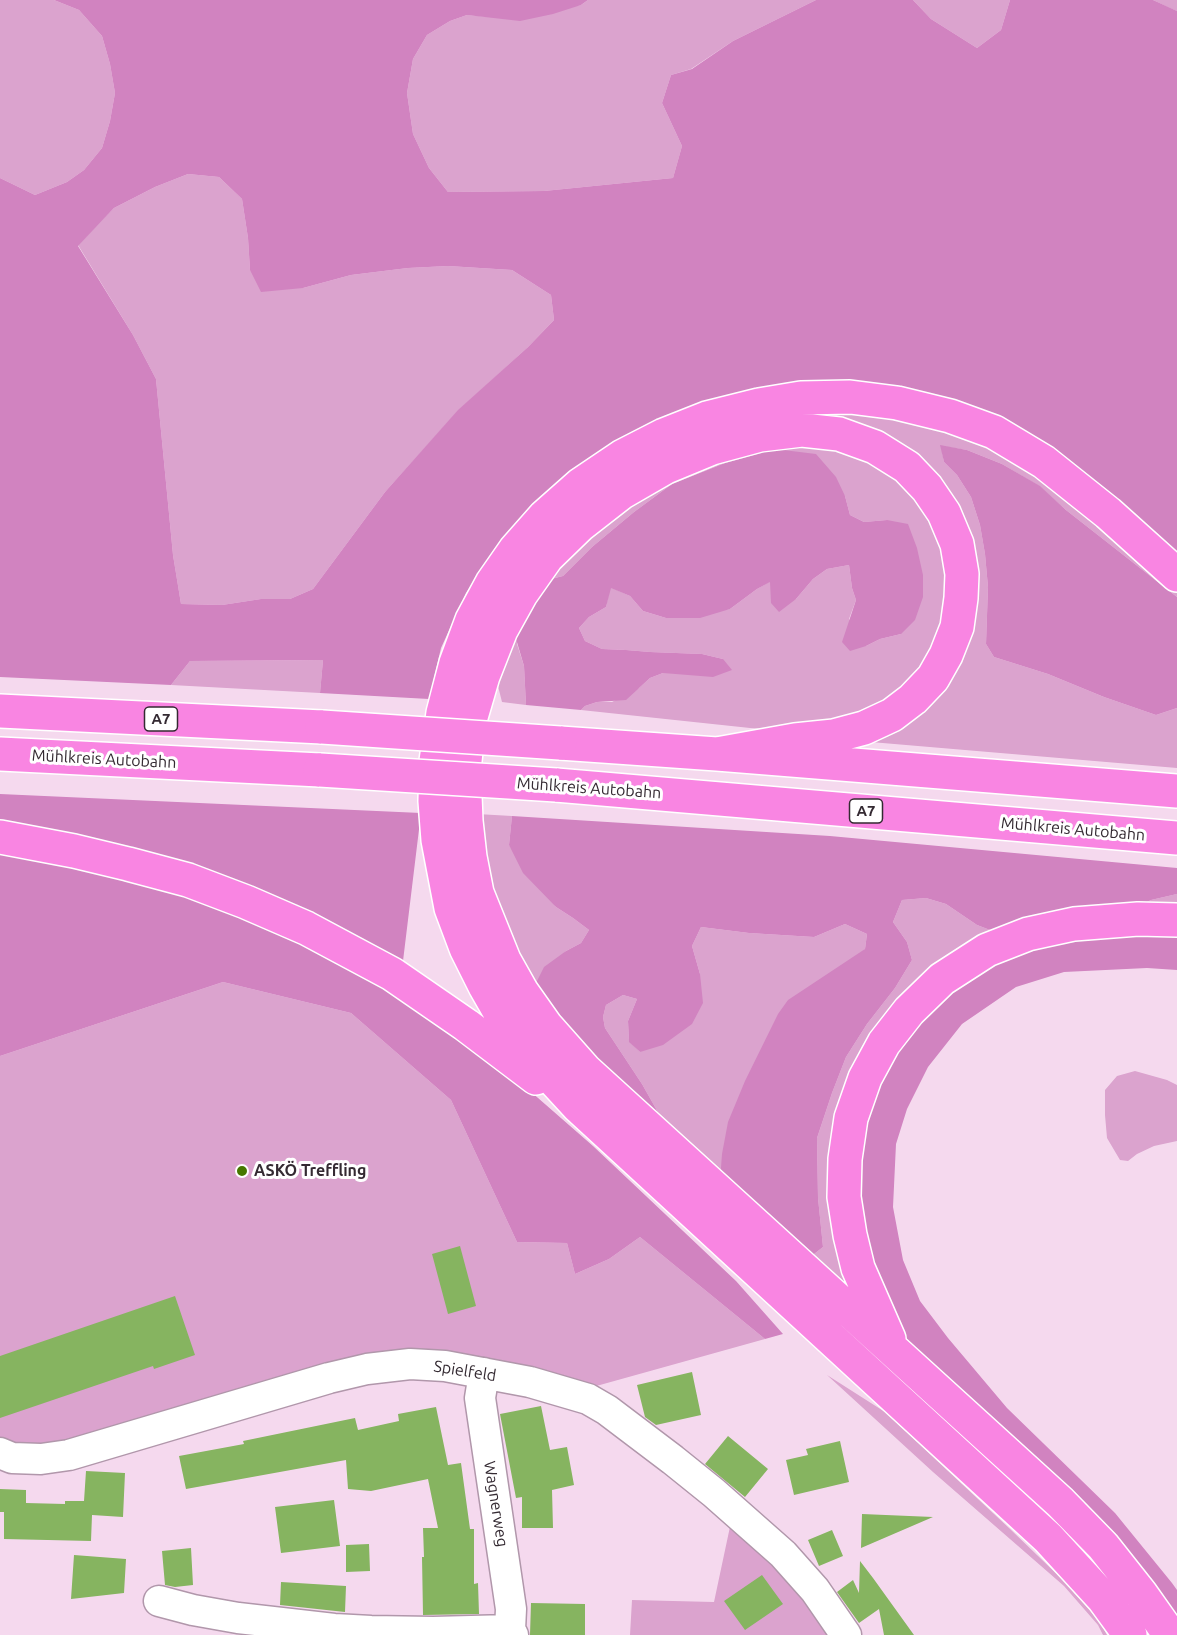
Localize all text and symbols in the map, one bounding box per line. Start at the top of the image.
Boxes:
road number: A7 [144,707,178,731]
street label: Mühlkreis Autobahn [31,746,177,772]
street label: Mühlkreis Autobahn [516,773,662,803]
road number: A7 [850,799,882,823]
street label: Mühlkreis Autobahn [1000,813,1146,845]
place label: ASKÖ Treffling [254,1161,366,1181]
marker: ASKÖ Treffling [235,1164,249,1178]
street label: Spielfeld [432,1357,498,1385]
street label: Wagnerweg [480,1460,512,1548]

